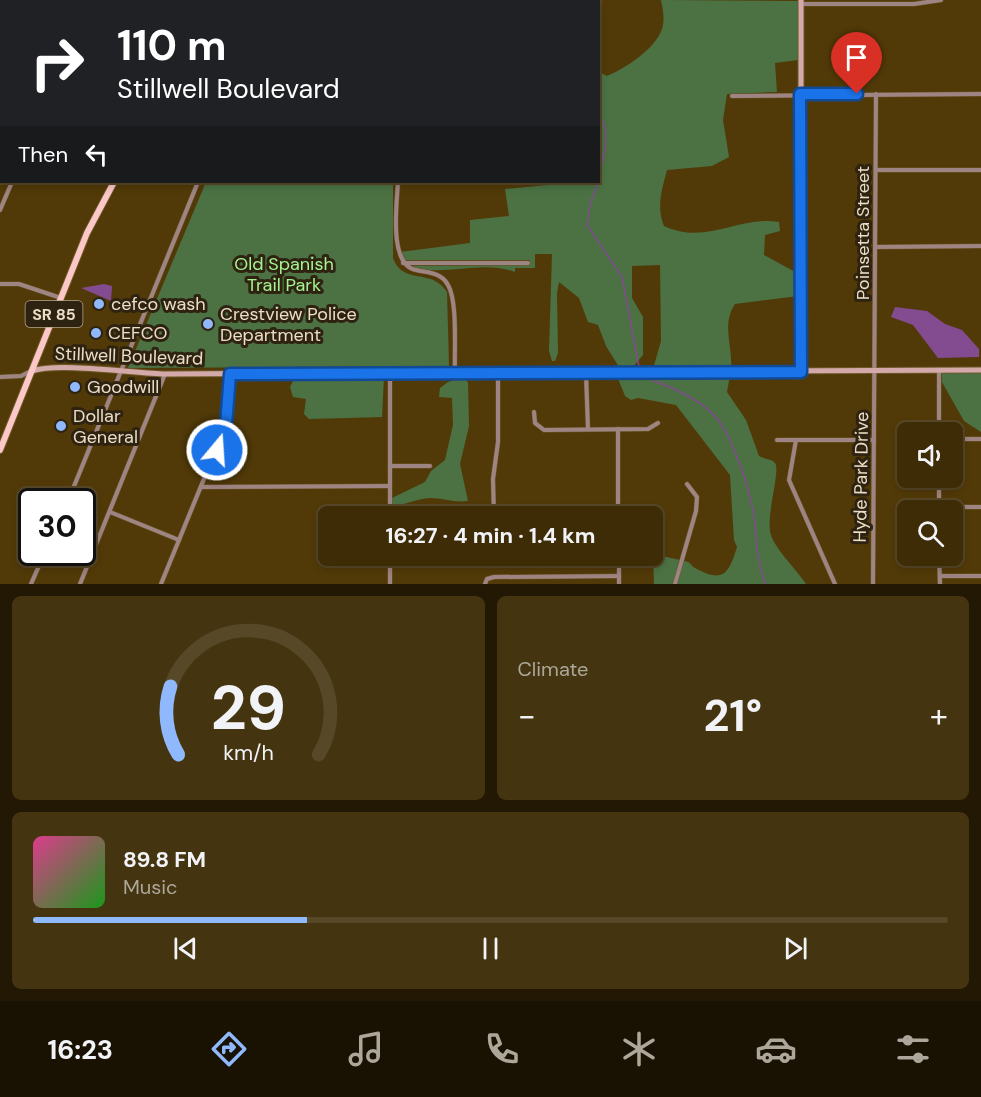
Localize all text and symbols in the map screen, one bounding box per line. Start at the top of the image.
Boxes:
text: 110 m [117,18,227,73]
icon: right [18,24,96,102]
pin [831,32,882,94]
icon: arrive [840,41,873,74]
text: Stillwell Boulevard [117,71,340,106]
icon: left [80,138,113,171]
text: Then [18,140,68,169]
street label: Poinsetta Street [851,166,875,300]
park label: Old Spanish Trail Park [234,252,334,297]
place label: cefco wash [111,292,206,316]
marker: cefco wash [92,297,106,311]
road number: SR 85 [26,301,82,327]
place label: Crestview Police Department [220,302,357,347]
marker: Crestview Police Department [201,317,215,331]
place label: CEFCO [108,321,168,345]
marker: CEFCO [89,326,103,340]
street label: Stillwell Boulevard [54,341,204,371]
place label: Goodwill [87,375,159,399]
marker: Goodwill [68,380,82,394]
place label: Dollar General [73,404,138,449]
street label: Hyde Park Drive [848,411,874,543]
position arrow [185,418,249,482]
marker: Dollar General [54,419,68,433]
map controls [897,422,963,566]
button: sound [897,422,963,488]
speed limit sign: 30 [18,488,96,566]
button: search [897,500,963,566]
text: 16:27 · 4 min · 1.4 km [386,521,595,550]
text: Climate [518,656,588,682]
text: 29 [211,667,286,748]
text: 21° [703,686,762,745]
text: − [518,694,536,737]
text: + [930,694,948,737]
text: km/h [223,739,274,767]
text: 89.8 FM [123,845,206,874]
text: Music [123,874,178,900]
icon: previous [169,932,202,965]
icon: pause [474,932,507,965]
icon: next [779,932,812,965]
icon: directions [208,1028,250,1070]
icon: music [345,1028,387,1070]
icon: phone [481,1028,523,1070]
icon: climate [618,1028,660,1070]
icon: car [755,1028,797,1070]
icon: filters [892,1028,934,1070]
text: 16:23 [47,1032,113,1067]

